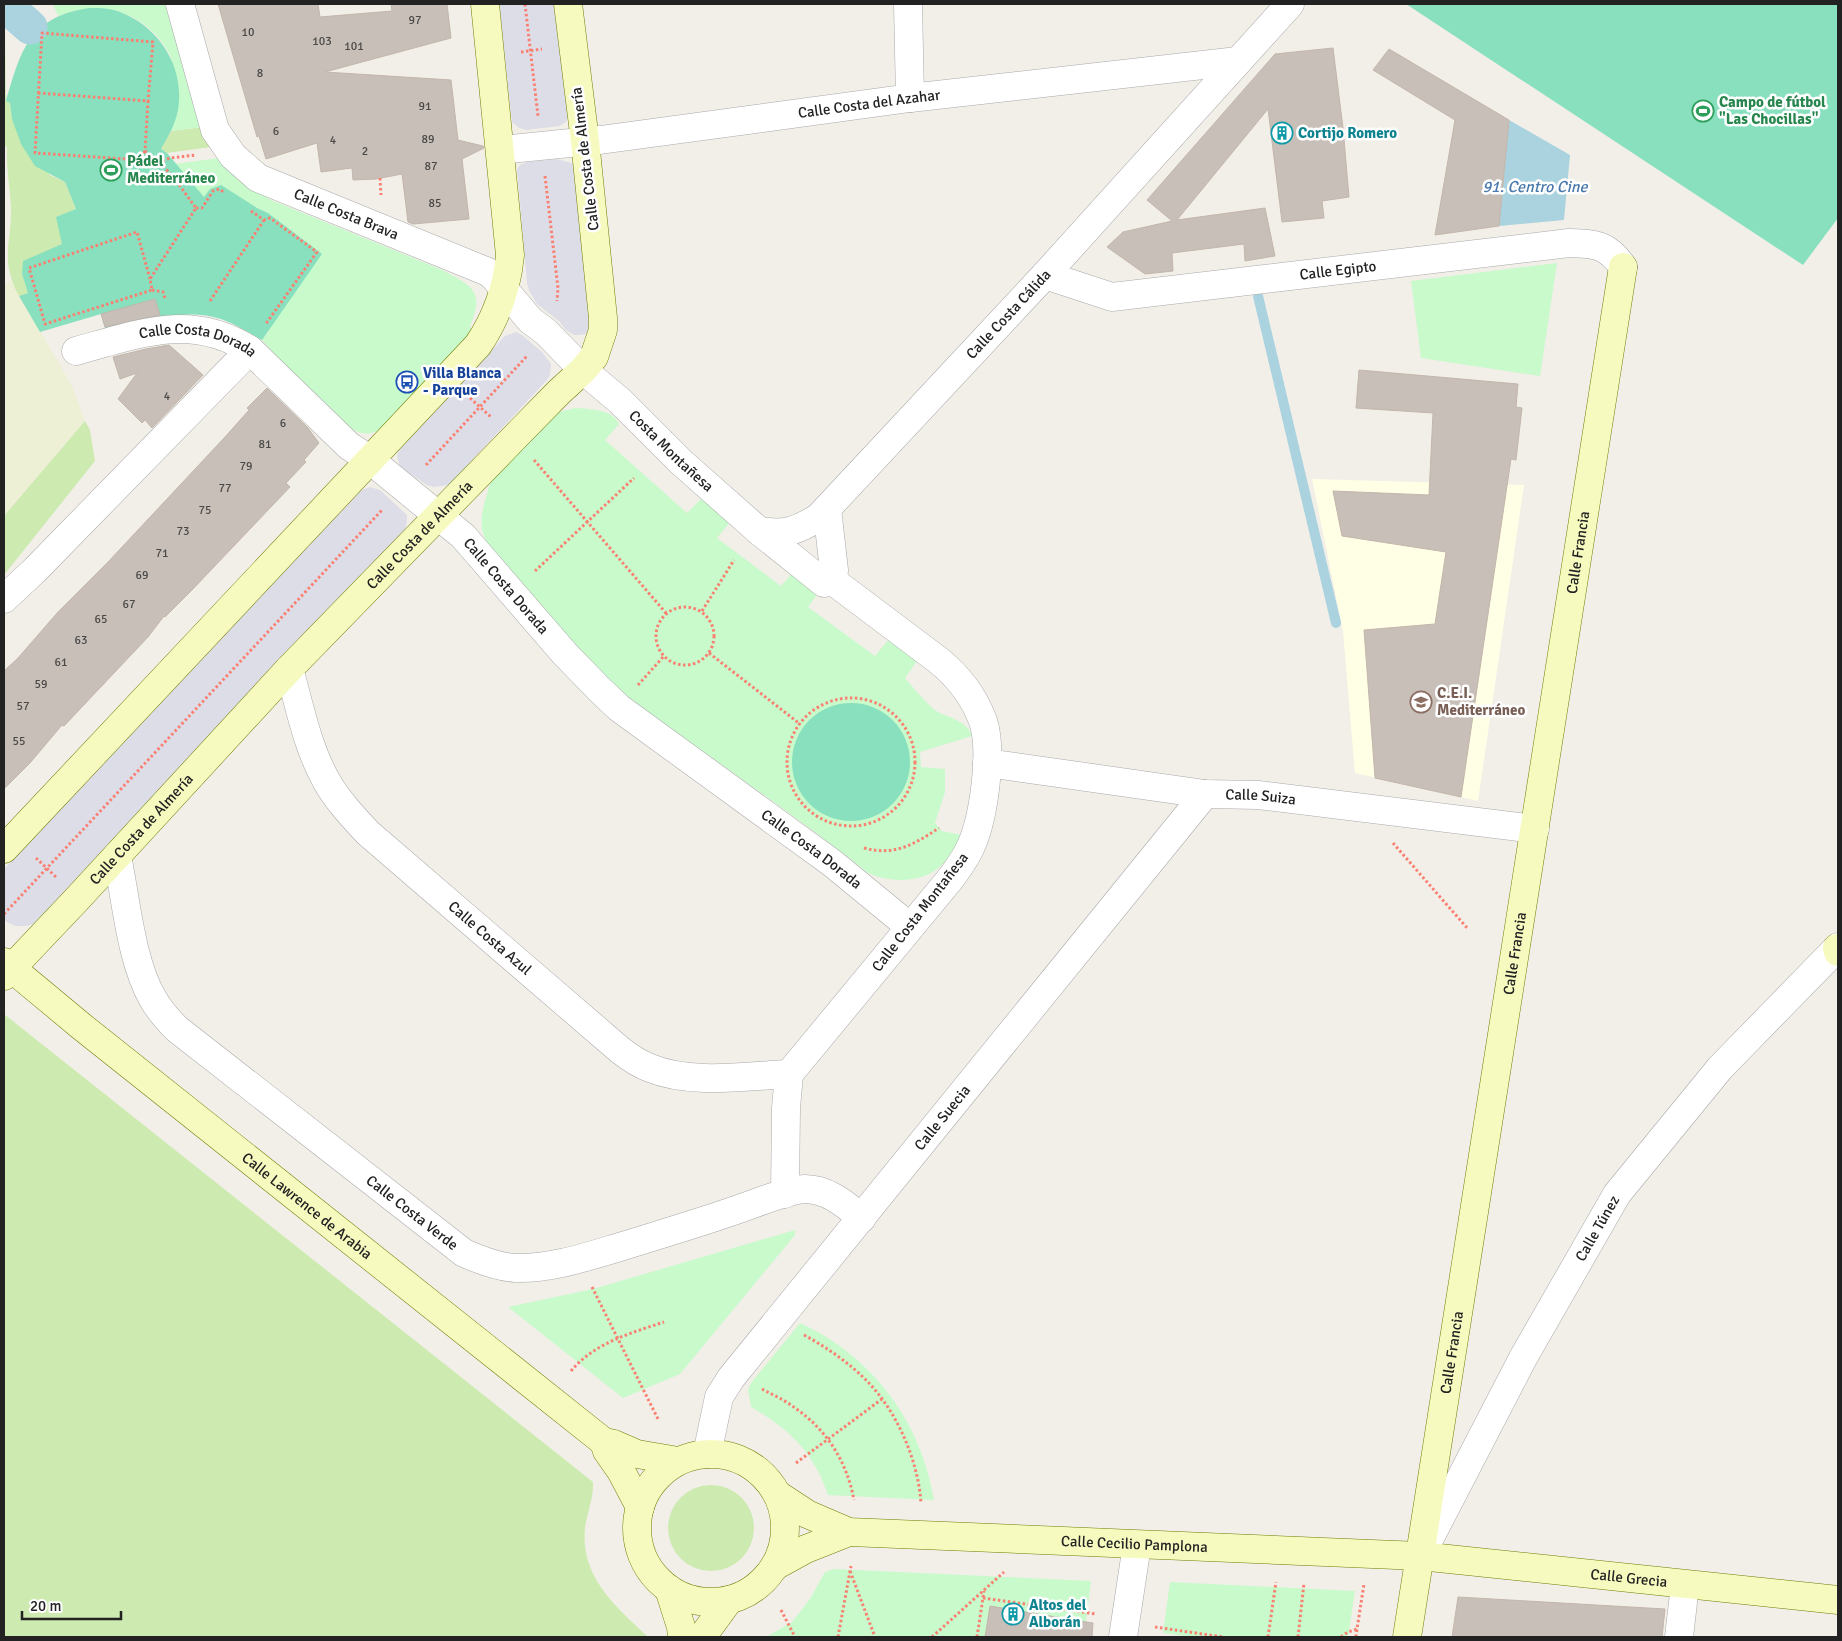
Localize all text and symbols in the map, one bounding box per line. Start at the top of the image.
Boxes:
house number: 97 [409,13,421,28]
house number: 10 [242,25,254,40]
house number: 103 [312,34,332,49]
house number: 101 [344,39,364,54]
house number: 8 [257,66,263,81]
street label: Calle Costa de Almería [567,86,603,232]
street label: Calle Costa del Azahar [797,86,942,122]
place label: Campo de fútbol "Las Chocillas" [1719,93,1826,128]
house number: 91 [419,99,431,114]
sports icon: Campo de fútbol "Las Chocillas" [1691,99,1715,123]
building icon: Cortijo Romero [1270,121,1294,145]
house number: 6 [273,124,279,139]
place label: Cortijo Romero [1298,124,1397,142]
house number: 89 [422,132,434,147]
house number: 4 [330,133,337,148]
house number: 2 [362,144,368,159]
place label: Pádel Mediterráneo [127,152,215,187]
sports icon: Pádel Mediterráneo [99,158,123,182]
house number: 87 [425,159,437,174]
water label: 91. Centro Cine [1482,177,1589,197]
street label: Calle Costa Brava [291,185,401,243]
house number: 85 [429,196,441,211]
street label: Calle Egipto [1299,257,1377,284]
street label: Calle Costa Cálida [962,266,1055,363]
street label: Calle Costa Dorada [137,320,261,361]
place label: Villa Blanca - Parque [423,364,502,399]
bus stop icon: Villa Blanca - Parque [395,370,419,394]
house number: 4 [164,389,171,404]
street label: Costa Montañesa [625,406,717,496]
house number: 6 [280,416,286,431]
house number: 81 [259,437,271,452]
house number: 79 [240,459,252,474]
street label: Calle Costa de Almería [363,477,476,593]
house number: 77 [219,481,231,496]
house number: 75 [199,503,211,518]
street label: Calle Francia [1563,510,1593,595]
house number: 73 [177,524,189,539]
street label: Calle Costa Dorada [460,534,553,638]
house number: 71 [156,546,168,561]
house number: 69 [136,568,148,583]
house number: 67 [123,597,135,612]
house number: 65 [95,612,107,627]
house number: 63 [75,633,87,648]
house number: 61 [55,655,67,670]
house number: 59 [35,677,47,692]
place label: C.E.I. Mediterráneo [1437,684,1525,719]
school or university icon: C.E.I. Mediterráneo [1409,690,1433,714]
house number: 57 [17,699,29,714]
house number: 55 [13,734,25,749]
street label: Calle Costa de Almería [86,770,197,889]
street label: Calle Suiza [1225,785,1297,809]
street label: Calle Costa Dorada [758,805,866,893]
street label: Calle Costa Montañesa [868,849,972,975]
street label: Calle Costa Azul [445,897,535,979]
street label: Calle Francia [1499,911,1530,996]
street label: Calle Suecia [910,1081,974,1154]
street label: Calle Lawrence de Arabia [238,1149,376,1263]
street label: Calle Costa Verde [363,1171,462,1254]
street label: Calle Túnez [1571,1192,1623,1264]
street label: Calle Francia [1436,1310,1467,1395]
street label: Calle Cecilio Pamplona [1061,1532,1208,1556]
street label: Calle Grecia [1590,1565,1668,1591]
scale bar [22,1588,121,1620]
place label: Altos del Alborán [1029,1596,1087,1631]
text: 20 m [30,1597,61,1615]
building icon: Altos del Alborán [1001,1602,1025,1626]

